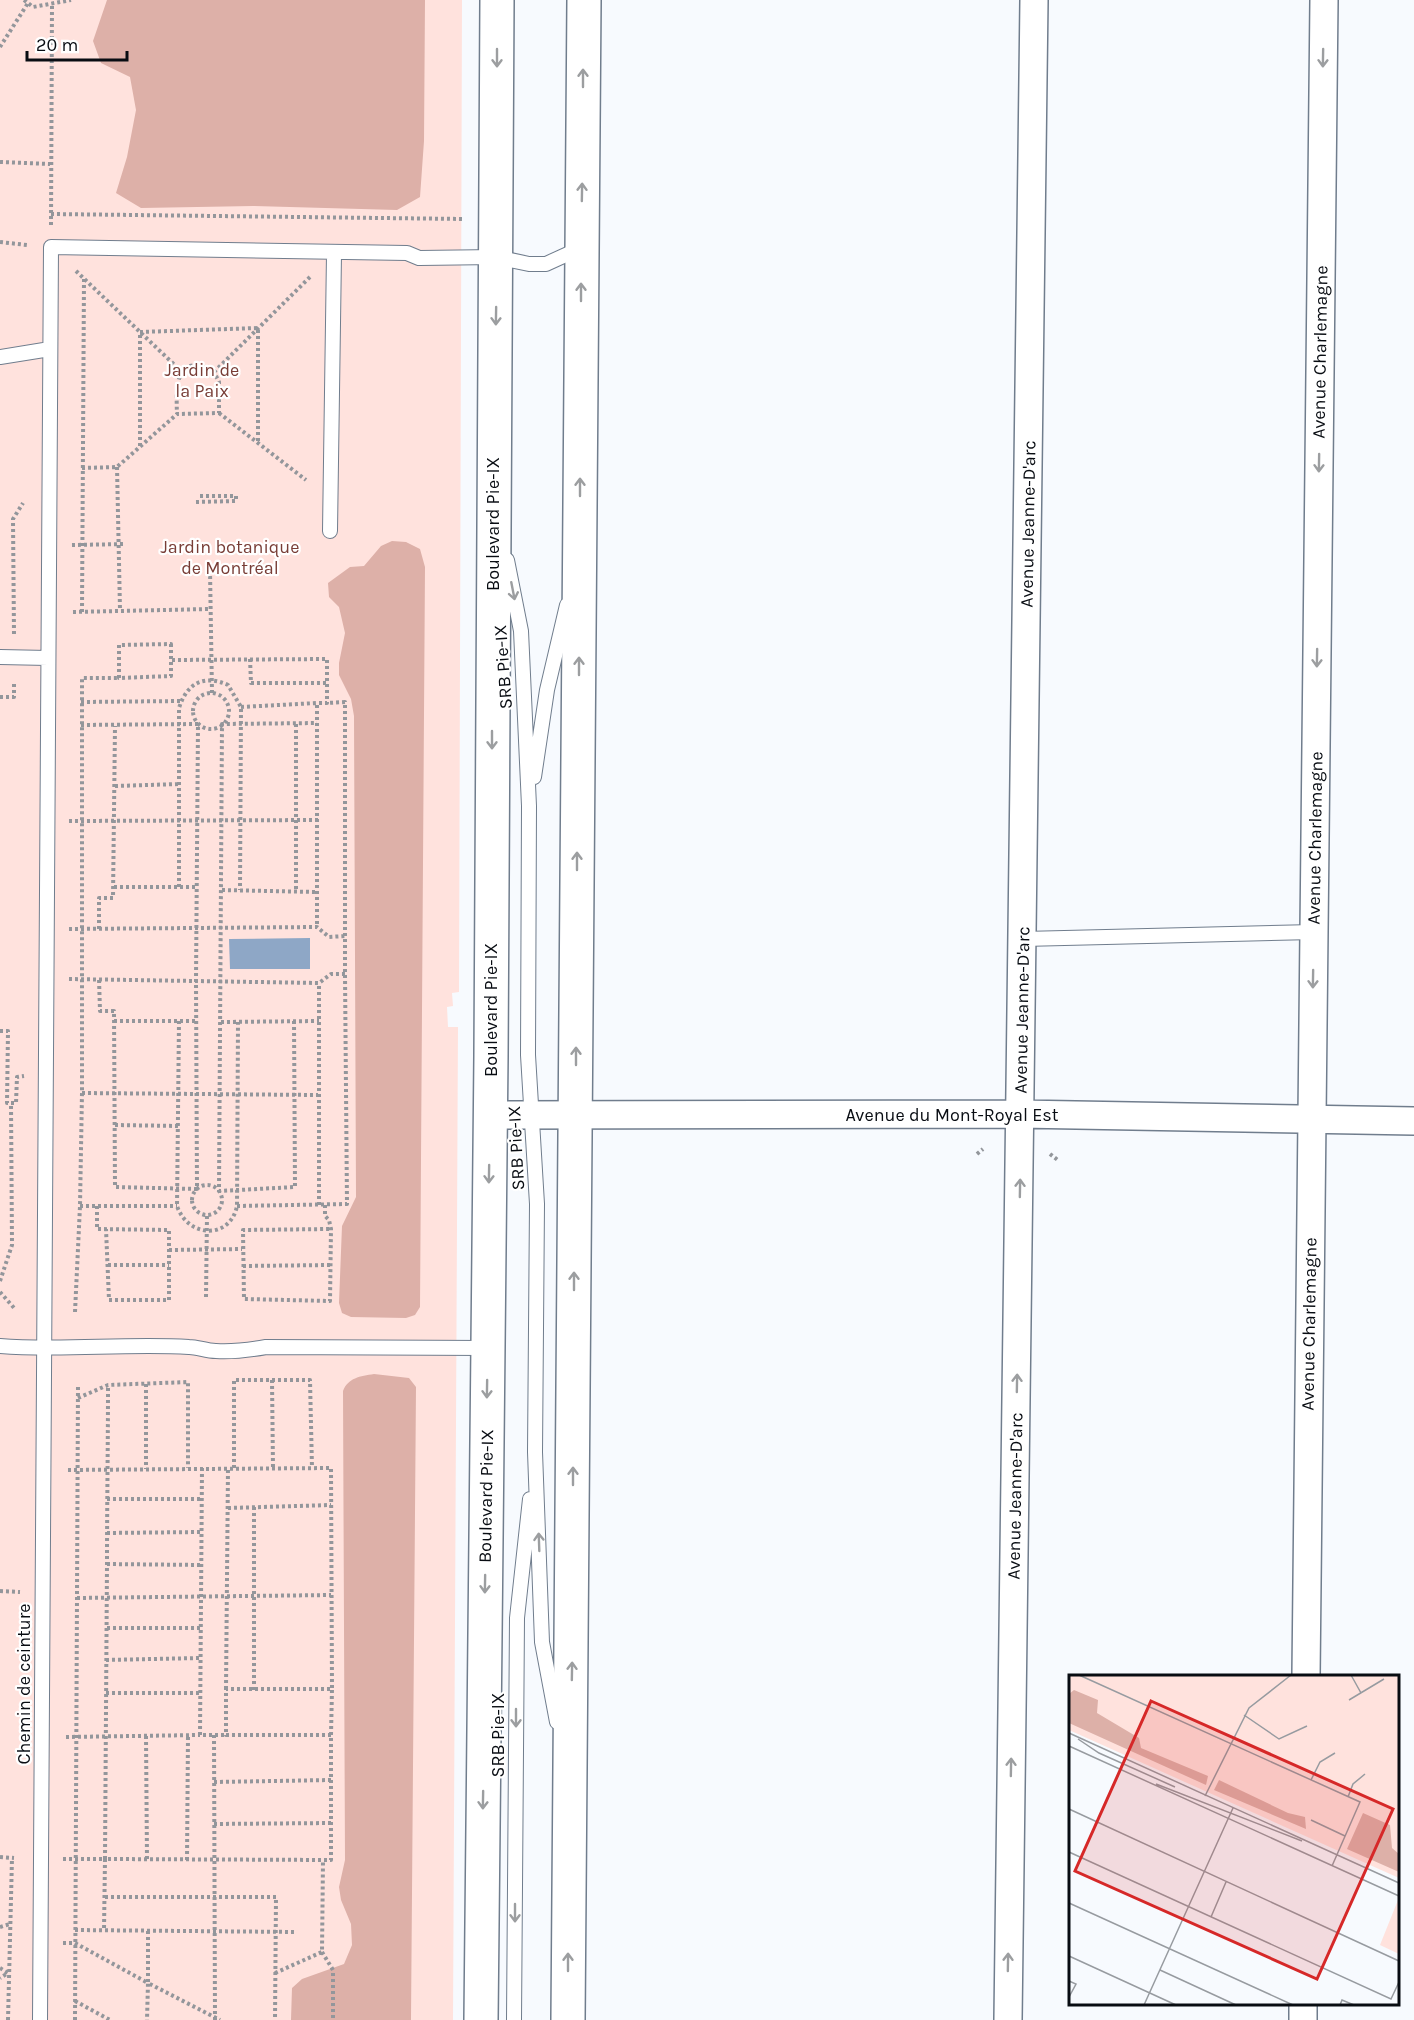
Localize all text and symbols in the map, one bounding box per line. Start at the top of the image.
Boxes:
scale bar [27,24,128,62]
text: 20 m [36,34,78,56]
one-way arrow [491,48,503,68]
one-way arrow [1317,48,1329,68]
one-way arrow [577,69,589,89]
one-way arrow [576,183,588,203]
street label: Avenue Charlemagne [1307,265,1333,439]
one-way arrow [576,282,587,302]
one-way arrow [490,305,502,325]
park label: Jardin de la Paix [165,359,239,402]
street label: Avenue Jeanne-D'arc [1016,440,1040,608]
one-way arrow [1313,453,1325,473]
street label: Boulevard Pie-IX [482,457,504,591]
one-way arrow [574,477,586,497]
park label: Jardin botanique de Montréal [161,536,299,579]
one-way arrow [508,581,519,600]
street label: SRB Pie-IX [489,624,517,710]
one-way arrow [1311,648,1323,668]
one-way arrow [573,657,585,677]
one-way arrow [486,730,498,750]
street label: Avenue Charlemagne [1302,751,1328,925]
one-way arrow [572,852,583,872]
street label: Avenue Jeanne-D'arc [1010,926,1034,1094]
street label: Boulevard Pie-IX [480,943,502,1077]
one-way arrow [1307,969,1319,989]
one-way arrow [570,1047,582,1067]
street label: Avenue du Mont-Royal Est [845,1104,1059,1126]
street label: SRB Pie-IX [503,1105,529,1191]
one-way arrow [484,1163,495,1183]
one-way arrow [1014,1178,1025,1198]
street label: Avenue Charlemagne [1296,1237,1322,1411]
one-way arrow [569,1271,580,1291]
one-way arrow [1011,1373,1023,1393]
one-way arrow [481,1379,493,1399]
street label: Avenue Jeanne-D'arc [1003,1412,1027,1580]
street label: Boulevard Pie-IX [474,1429,498,1563]
one-way arrow [567,1466,579,1486]
one-way arrow [533,1532,544,1552]
one-way arrow [479,1574,491,1594]
street label: Chemin de ceinture [13,1604,35,1764]
one-way arrow [566,1661,577,1681]
inset map [1069,1675,1399,2005]
street label: SRB Pie-IX [487,1693,509,1777]
one-way arrow [510,1708,522,1728]
one-way arrow [1005,1757,1017,1777]
one-way arrow [477,1790,489,1810]
one-way arrow [509,1903,521,1923]
one-way arrow [562,1952,574,1972]
one-way arrow [1002,1952,1014,1972]

